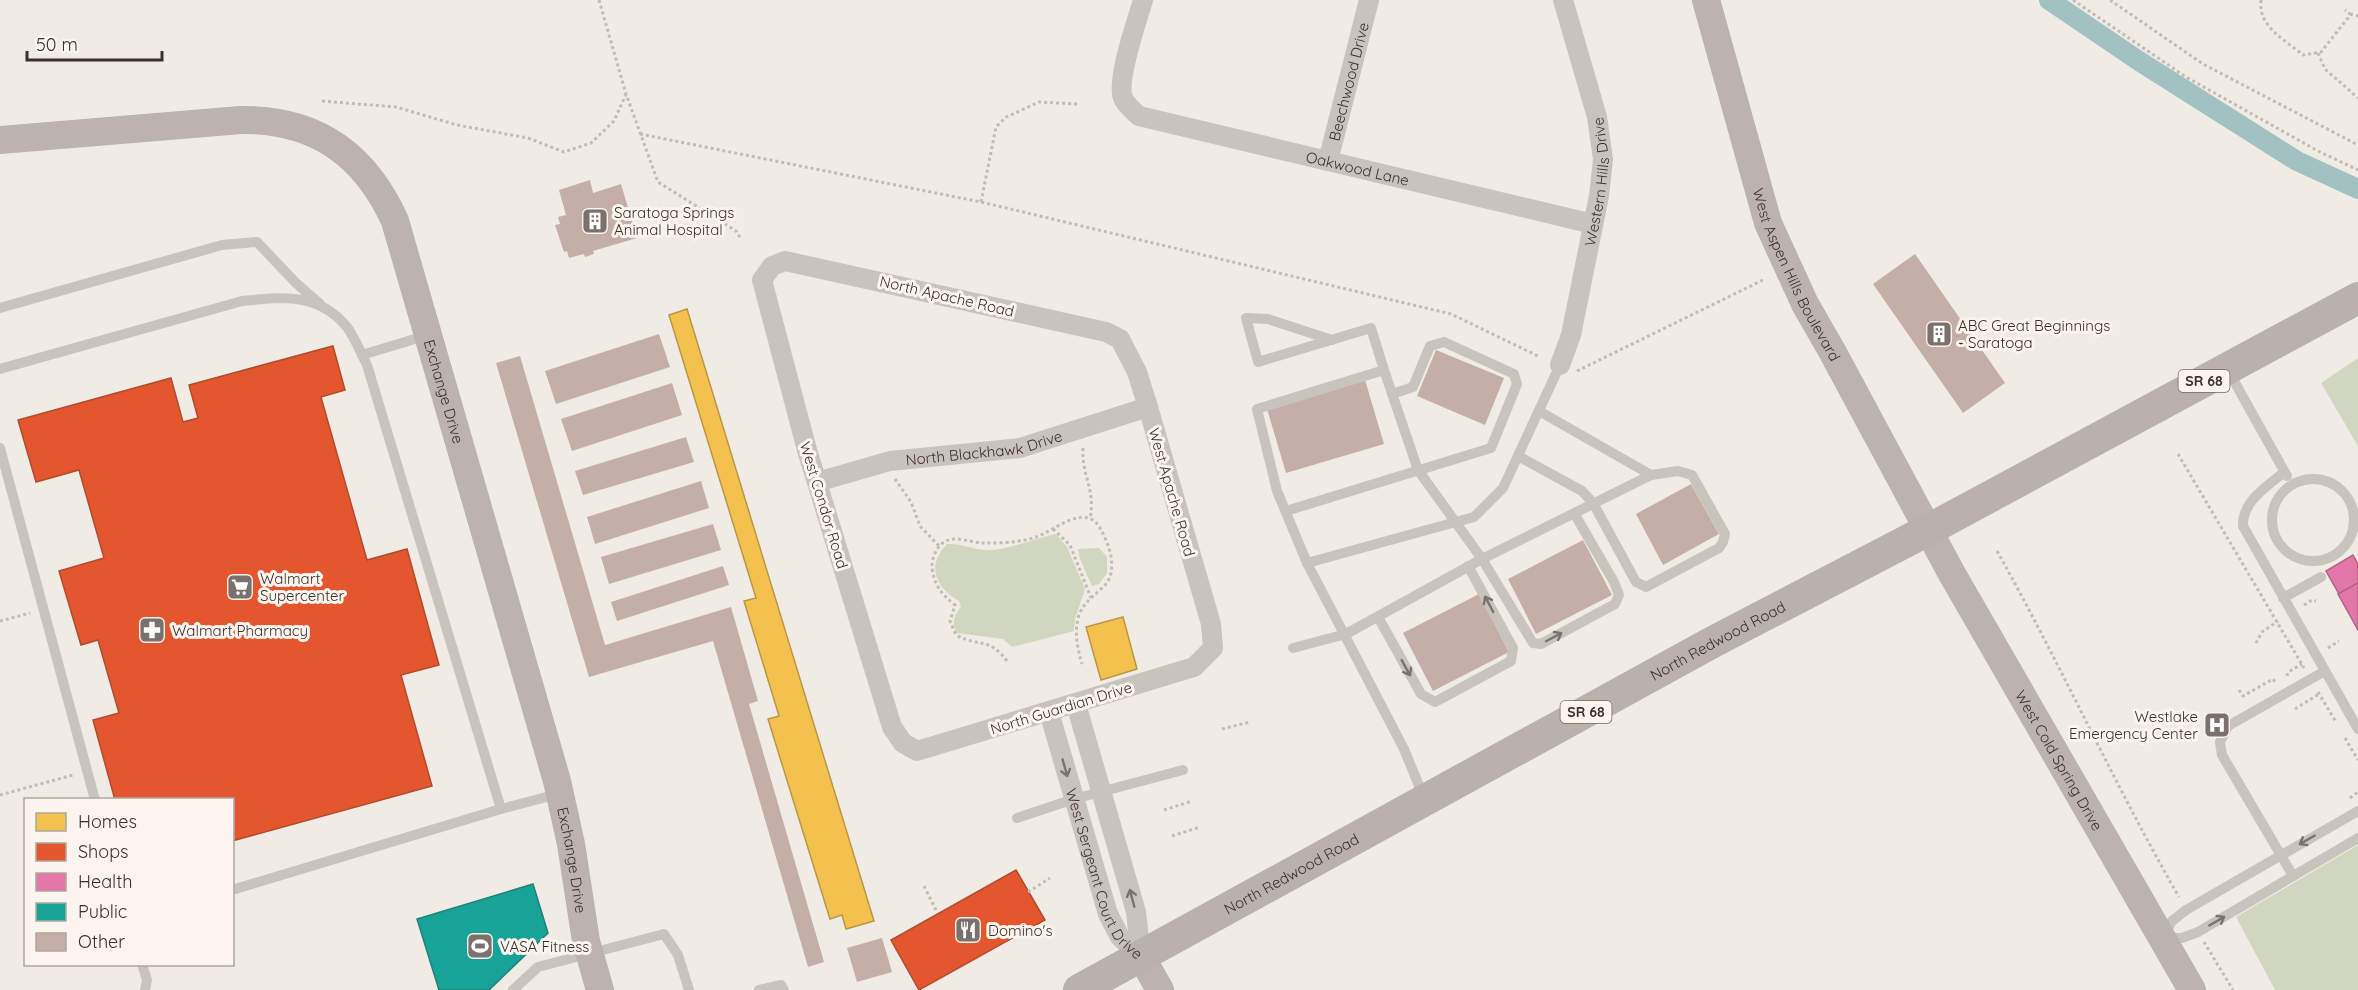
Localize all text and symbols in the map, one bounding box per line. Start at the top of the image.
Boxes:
street label: Beechwood Drive [1324,20,1372,143]
scale bar [27,24,162,62]
text: 50 m [36,33,78,56]
street label: Western Hills Drive [1580,116,1613,248]
street label: Oakwood Lane [1304,147,1411,189]
street label: West Aspen Hills Boulevard [1749,186,1845,364]
place label: Saratoga Springs Animal Hospital [614,203,734,239]
building icon: Saratoga Springs Animal Hospital [580,206,610,236]
street label: North Apache Road [878,271,1016,321]
place label: ABC Great Beginnings - Saratoga [1958,316,2110,352]
building icon: ABC Great Beginnings - Saratoga [1924,319,1954,349]
street label: Exchange Drive [420,337,468,446]
road number: SR 68 [2178,370,2230,392]
street label: West Apache Road [1145,425,1199,559]
street label: North Blackhawk Drive [905,426,1065,469]
street label: West Condor Road [796,439,852,571]
place label: Walmart Supercenter [260,569,344,605]
supermarket icon: Walmart Supercenter [225,572,255,602]
one-way arrow [1483,596,1494,614]
street label: North Redwood Road [1646,596,1789,684]
pharmacy icon: Walmart Pharmacy [137,615,167,645]
place label: Walmart Pharmacy [172,621,308,640]
one-way arrow [1545,631,1562,643]
one-way arrow [1401,658,1412,676]
street label: North Guardian Drive [988,677,1134,739]
street label: West Cold Spring Drive [2011,687,2107,834]
road number: SR 68 [1560,701,1612,723]
place label: Westlake Emergency Center [2069,707,2198,743]
hospital icon: Westlake Emergency Center [2202,710,2232,740]
one-way arrow [1060,758,1072,777]
street label: West Sergeant Court Drive [1062,786,1147,963]
legend [24,798,234,966]
street label: Exchange Drive [554,805,591,914]
text: Homes [78,810,137,833]
street label: North Redwood Road [1220,829,1362,918]
one-way arrow [2299,834,2316,846]
text: Shops [78,840,129,863]
text: Health [78,870,133,893]
one-way arrow [1126,889,1137,908]
text: Public [78,900,127,923]
restaurant icon: Domino's [953,915,983,945]
one-way arrow [2208,915,2225,927]
place label: Domino's [988,921,1053,940]
text: Other [78,930,125,953]
sports icon: VASA Fitness [465,931,495,961]
place label: VASA Fitness [500,937,589,956]

